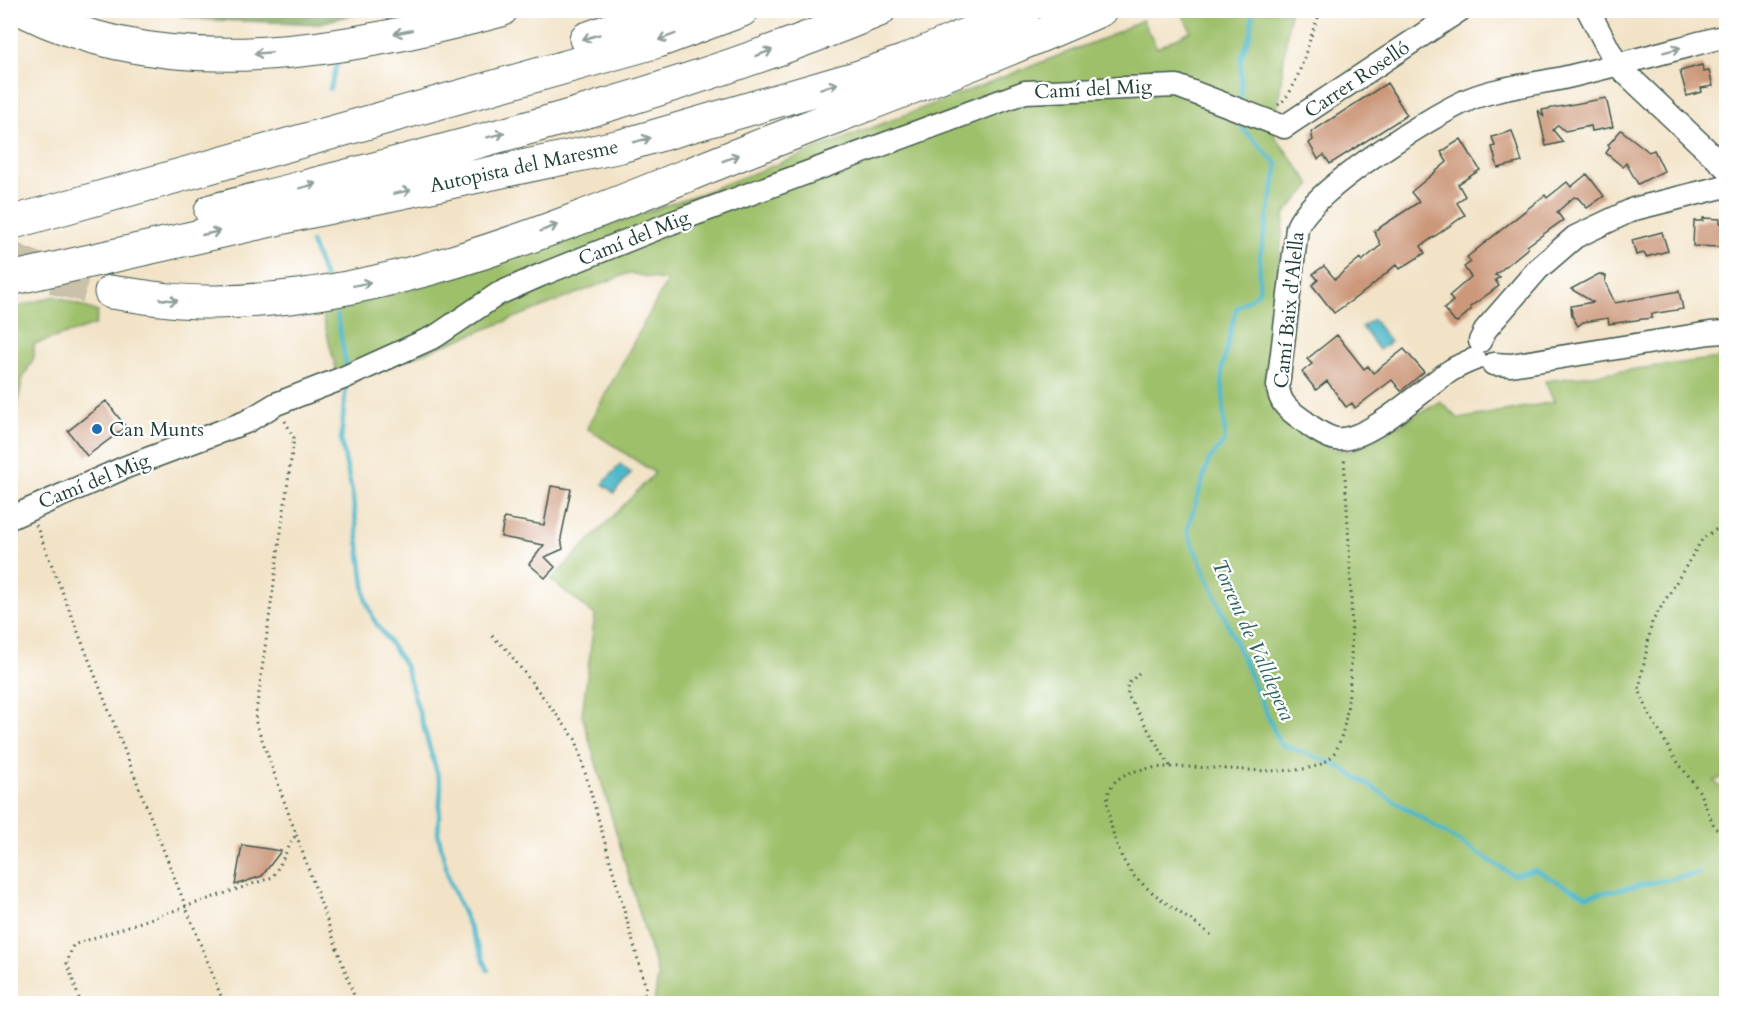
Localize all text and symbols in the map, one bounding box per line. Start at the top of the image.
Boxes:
one-way arrow [394,27,413,38]
one-way arrow [582,32,601,43]
one-way arrow [658,33,677,44]
street label: Carrer Roselló [1299,34,1415,124]
one-way arrow [1662,44,1681,56]
one-way arrow [754,47,773,58]
one-way arrow [253,48,273,59]
street label: Camí del Mig [1034,72,1153,106]
one-way arrow [819,80,838,91]
one-way arrow [486,129,505,141]
street label: Autopista del Maresme [427,133,621,199]
one-way arrow [632,134,651,146]
one-way arrow [721,151,739,162]
one-way arrow [298,179,317,191]
one-way arrow [391,186,411,197]
street label: Camí del Mig [574,203,694,273]
one-way arrow [539,221,557,232]
one-way arrow [201,227,220,239]
street label: Camí Baix d'Alella [1267,230,1311,390]
one-way arrow [352,278,372,289]
one-way arrow [158,295,178,306]
place label: Can Munts [109,416,204,443]
marker: Can Munts [90,422,104,436]
street label: Camí del Mig [34,446,154,516]
water label: Torrent de Valldepera [1204,555,1302,725]

